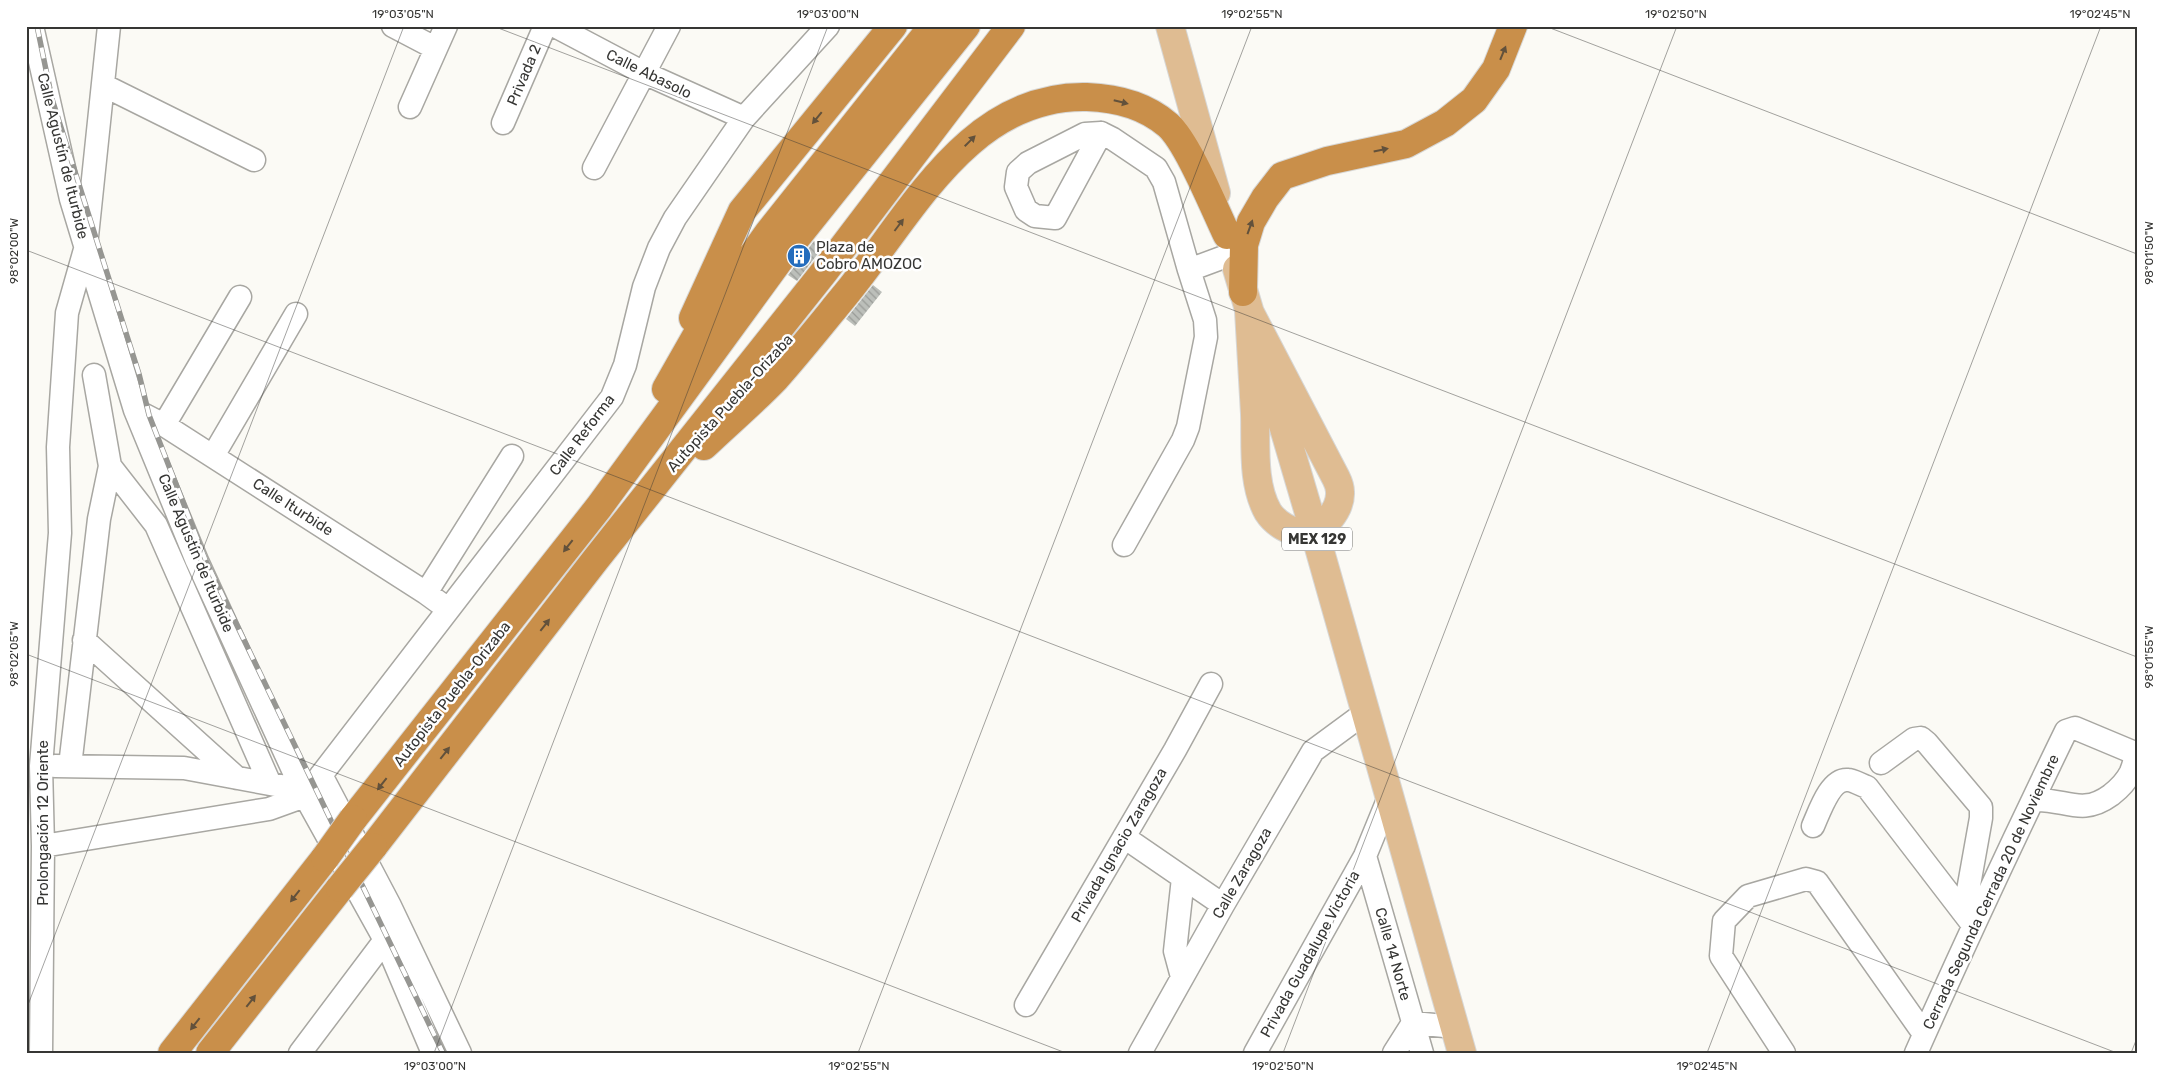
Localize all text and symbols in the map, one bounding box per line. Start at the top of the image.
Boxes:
text: 19°03'05"N [372,7,434,21]
text: 19°03'00"N [797,7,859,21]
text: 19°02'55"N [1221,7,1283,21]
text: 19°02'50"N [1645,7,1707,21]
text: 19°02'45"N [2070,7,2130,21]
street label: Privada 2 [503,41,545,108]
street label: Calle Abasolo [603,46,695,102]
one-way arrow [1499,46,1507,60]
street label: Calle Agustín de Iturbide [34,71,92,241]
one-way arrow [1113,98,1128,106]
one-way arrow [812,111,823,124]
one-way arrow [964,136,976,148]
one-way arrow [1373,146,1388,154]
text: 98°02'00"W [7,218,21,284]
one-way arrow [893,219,904,232]
one-way arrow [1246,219,1254,234]
text: 98°01'50"W [2142,221,2156,285]
place label: Plaza de Cobro AMOZOC [816,238,922,273]
building icon: Plaza de Cobro AMOZOC [786,243,812,269]
street label: Autopista Puebla-Orizaba [663,330,797,476]
street label: Calle Reforma [546,391,618,479]
street label: Calle Agustín de Iturbide [154,471,238,635]
street label: Calle Iturbide [249,474,337,540]
road number: MEX 129 [1282,528,1352,550]
one-way arrow [563,539,574,552]
street label: Autopista Puebla-Orizaba [390,618,514,770]
one-way arrow [540,619,551,632]
text: 98°02'05"W [7,621,21,687]
text: 98°01'55"W [2142,625,2156,689]
street label: Prolongación 12 Oriente [34,740,52,906]
one-way arrow [440,747,451,760]
street label: Cerrada Segunda Cerrada 20 de Noviembre [1919,751,2063,1033]
street label: Privada Ignacio Zaragoza [1067,765,1171,925]
one-way arrow [376,777,387,790]
street label: Calle Zaragoza [1209,824,1275,922]
street label: Privada Guadalupe Victoria [1257,867,1363,1041]
one-way arrow [289,889,300,902]
street label: Calle 14 Norte [1371,905,1415,1003]
one-way arrow [246,995,257,1008]
one-way arrow [189,1017,200,1030]
text: 19°03'00"N [404,1059,466,1073]
text: 19°02'55"N [828,1059,890,1073]
text: 19°02'50"N [1252,1059,1314,1073]
text: 19°02'45"N [1677,1059,1737,1073]

